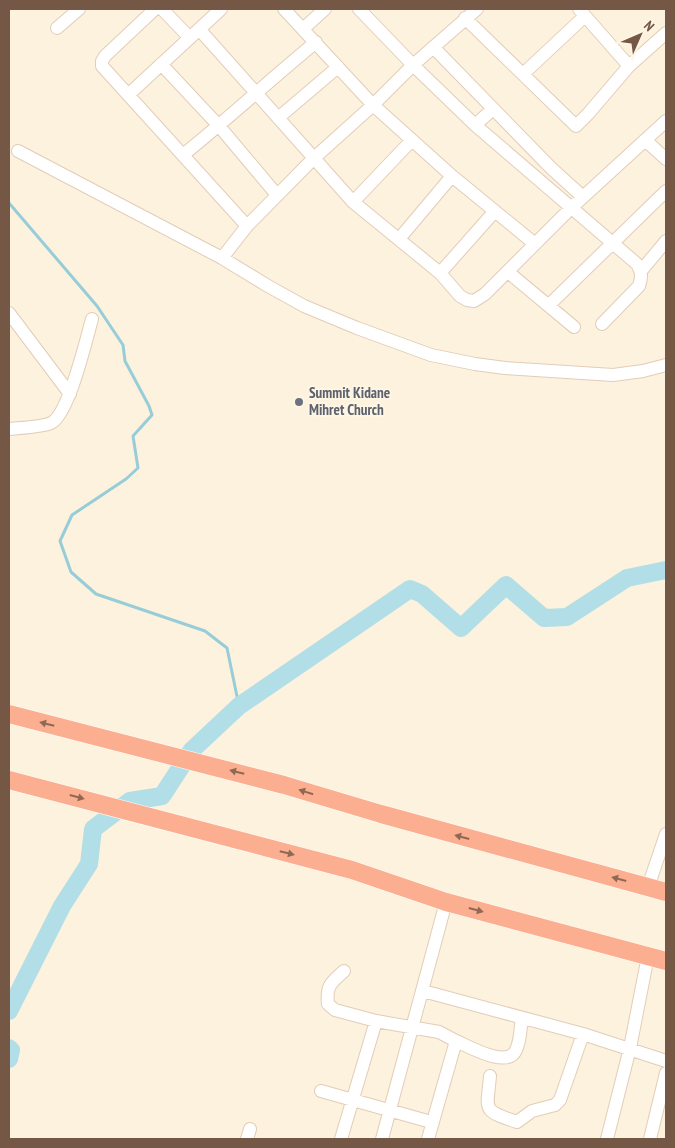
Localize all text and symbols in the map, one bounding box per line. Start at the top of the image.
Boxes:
north arrow [615,10,665,60]
text: N [640,17,658,35]
place label: Summit Kidane Mihret Church [309,383,390,419]
marker: Summit Kidane Mihret Church [293,396,305,408]
one-way arrow [39,720,54,728]
one-way arrow [229,768,244,776]
one-way arrow [299,787,314,795]
one-way arrow [70,794,85,802]
one-way arrow [455,832,470,840]
one-way arrow [279,850,294,858]
one-way arrow [612,875,627,883]
one-way arrow [468,906,483,914]

